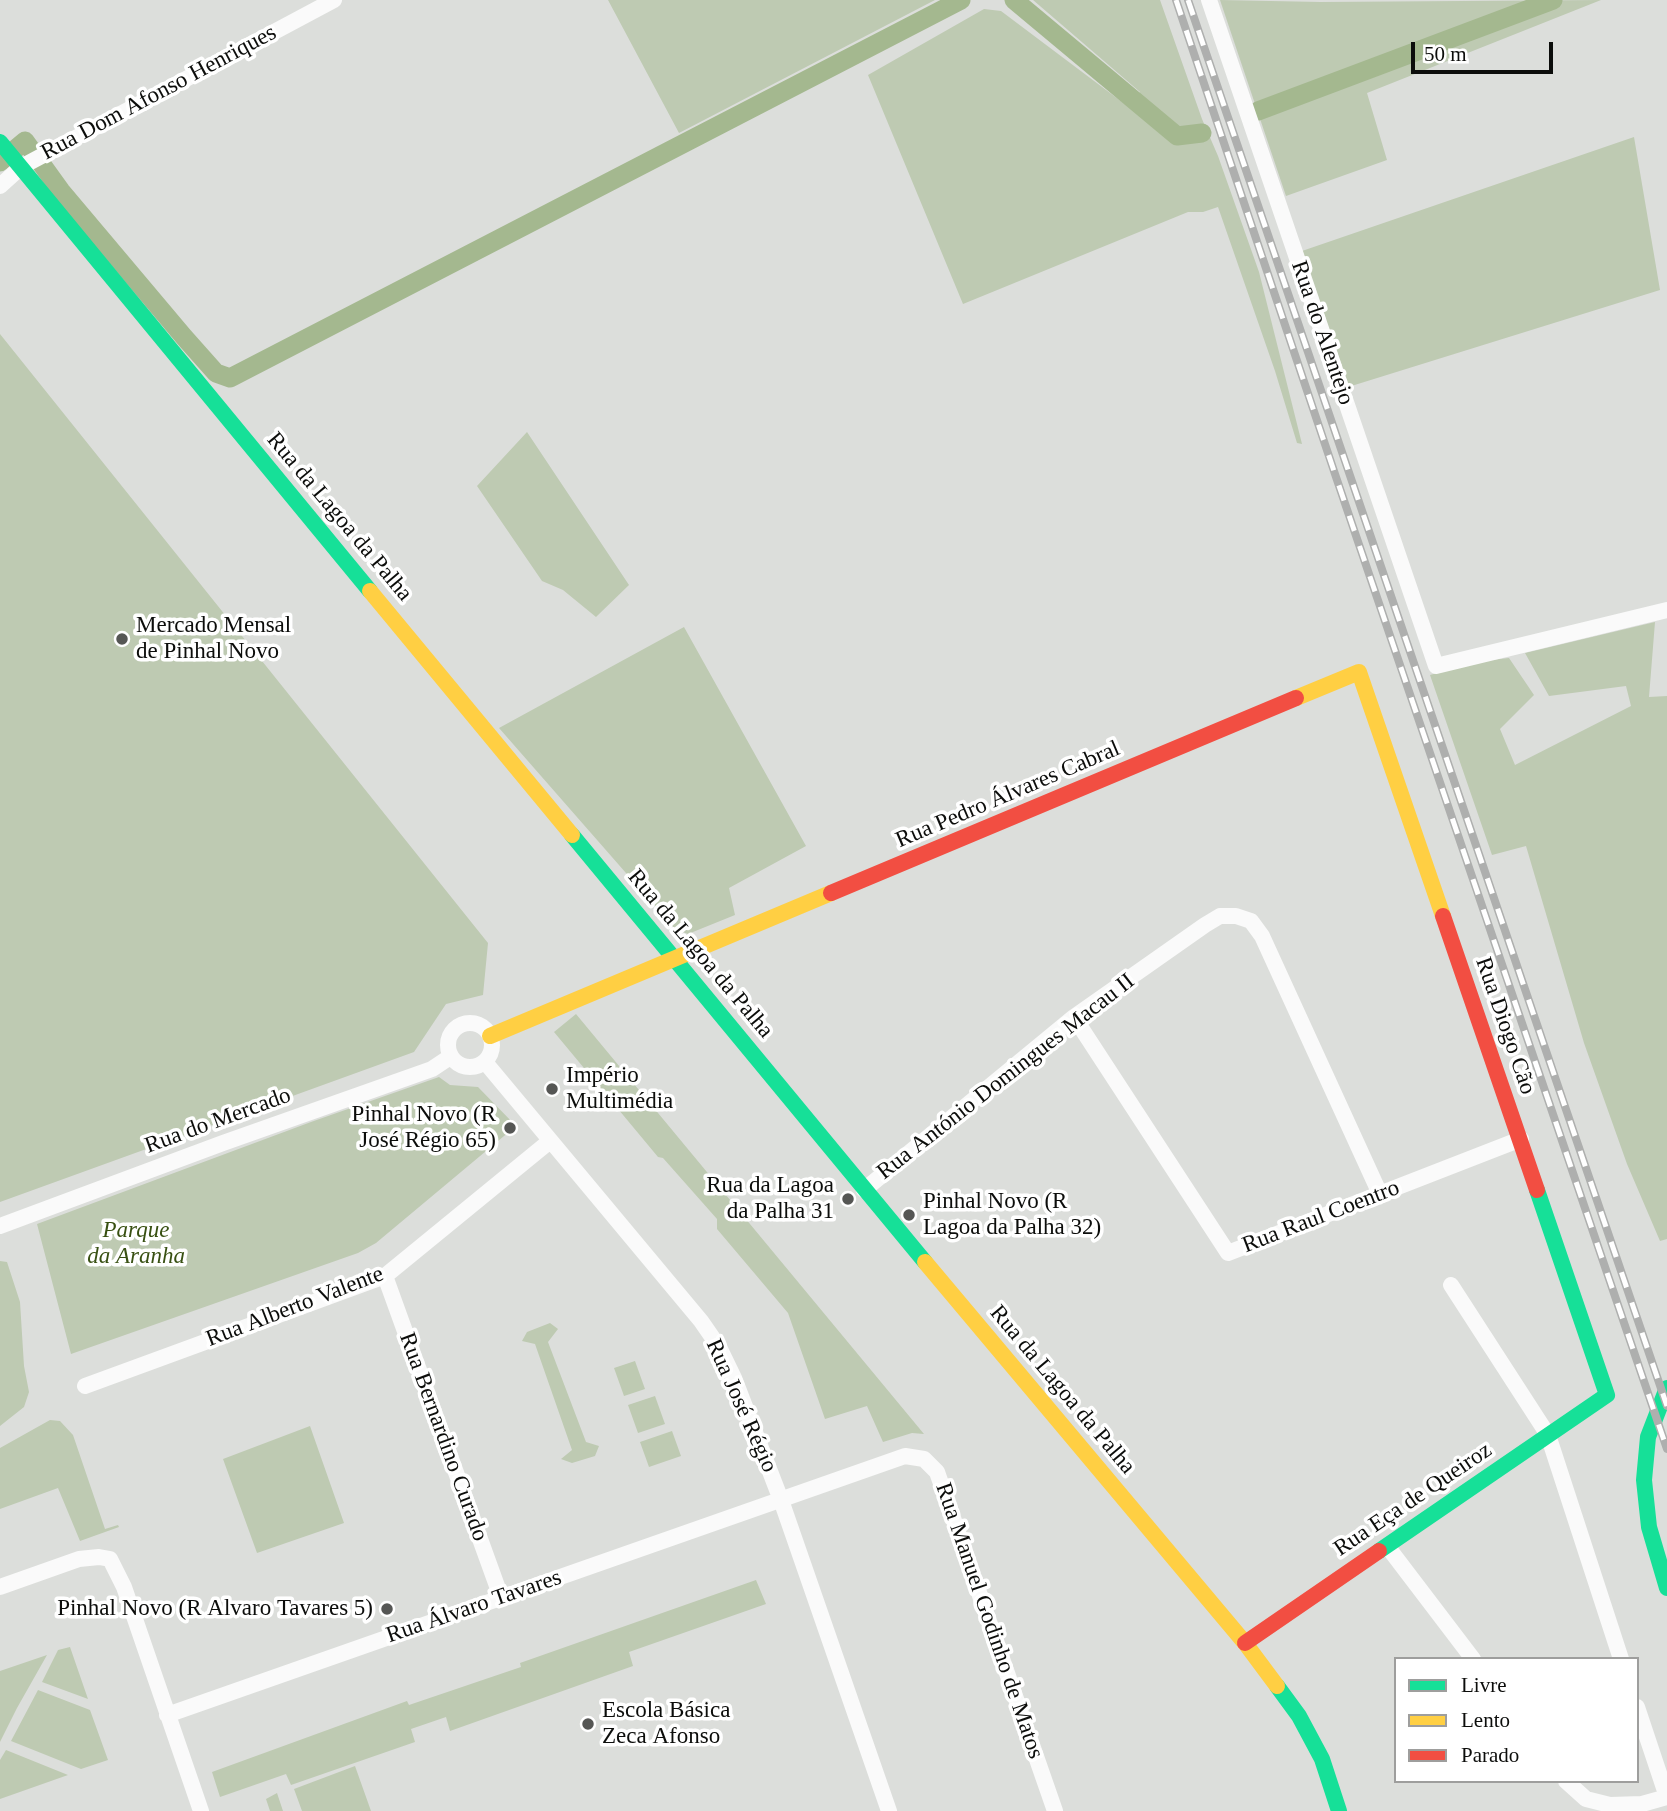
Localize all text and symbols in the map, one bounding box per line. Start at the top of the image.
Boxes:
street label: Rua Dom Afonso Henriques [37,19,281,167]
scale bar [1415,28,1557,72]
text: 50 m [1424,42,1467,66]
street label: Rua do Alentejo [1284,257,1360,409]
street label: Rua da Lagoa da Palha [260,427,418,607]
place label: Mercado Mensal de Pinhal Novo [136,612,291,666]
marker: Mercado Mensal de Pinhal Novo [114,631,130,647]
street label: Rua Pedro Álvares Cabral [892,735,1124,855]
street label: Rua da Lagoa da Palha [621,864,779,1044]
street label: Rua Diogo Cão [1469,954,1541,1098]
street label: Rua António Domingues Macau II [872,968,1140,1186]
place label: Império Multimédia [566,1062,673,1116]
marker: Império Multimédia [544,1081,560,1097]
street label: Rua do Mercado [141,1082,295,1160]
place label: Pinhal Novo (R José Régio 65) [352,1101,496,1155]
marker: Pinhal Novo (R José Régio 65) [502,1120,518,1136]
place label: Rua da Lagoa da Palha 31 [706,1172,834,1226]
street label: Rua Raul Coentro [1239,1174,1403,1260]
place label: Pinhal Novo (R Lagoa da Palha 32) [923,1188,1101,1242]
marker: Rua da Lagoa da Palha 31 [840,1191,856,1207]
marker: Pinhal Novo (R Lagoa da Palha 32) [901,1207,917,1223]
park label: Parque da Aranha [87,1217,185,1271]
street label: Rua Alberto Valente [202,1260,388,1354]
street label: Rua da Lagoa da Palha [983,1300,1141,1480]
street label: Rua Bernardino Curado [392,1329,494,1545]
street label: Rua José Régio [699,1335,783,1477]
street label: Rua Eça de Queiroz [1329,1437,1497,1563]
street label: Rua Manuel Godinho de Matos [929,1479,1049,1763]
street label: Rua Álvaro Tavares [383,1564,565,1650]
place label: Pinhal Novo (R Alvaro Tavares 5) [57,1595,373,1623]
marker: Pinhal Novo (R Alvaro Tavares 5) [379,1601,395,1617]
legend [1394,1657,1639,1783]
text: Livre [1461,1673,1506,1697]
place label: Escola Básica Zeca Afonso [602,1697,730,1751]
text: Lento [1461,1708,1510,1732]
marker: Escola Básica Zeca Afonso [580,1716,596,1732]
text: Parado [1461,1743,1519,1767]

